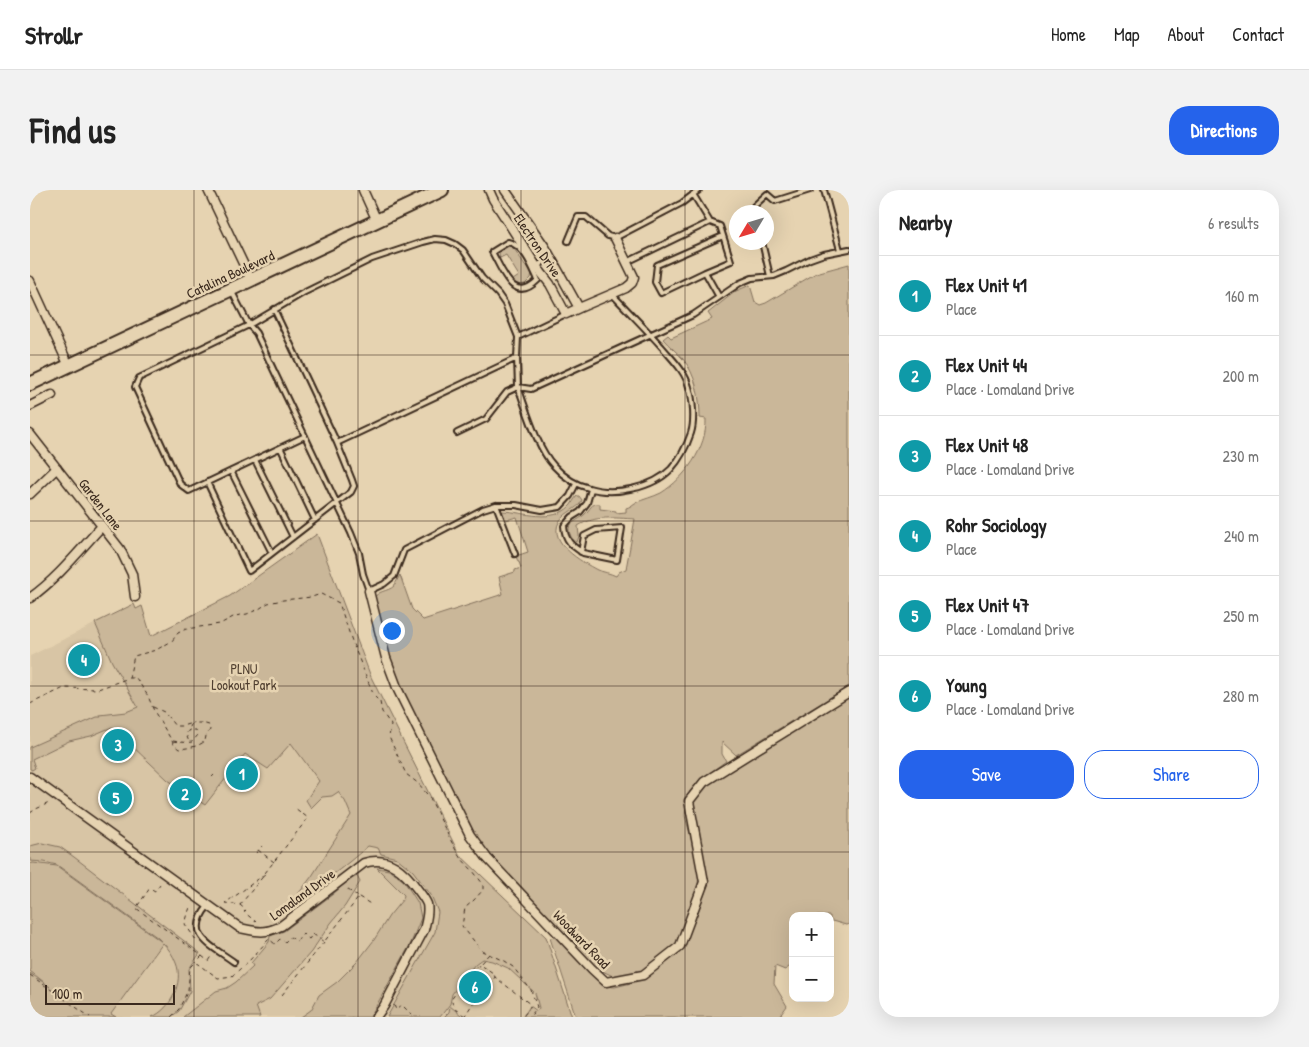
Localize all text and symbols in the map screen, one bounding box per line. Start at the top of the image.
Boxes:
text: Strollr [25,19,83,51]
text: Home [1051,22,1086,47]
text: Map [1114,22,1139,47]
text: About [1167,22,1204,47]
text: Contact [1232,22,1284,47]
button: Directions [1169,106,1279,155]
text: Find us [30,107,116,154]
north arrow [729,205,774,250]
text: Nearby [899,208,952,237]
street label: Electron Drive [510,210,566,281]
text: 6 results [1208,212,1259,234]
street label: Catalina Boulevard [183,245,278,303]
text: Flex Unit 41 [946,272,1027,298]
text: 1 [912,285,918,307]
text: 160 m [1225,285,1259,307]
text: Place [946,298,977,320]
text: Flex Unit 44 [946,352,1027,378]
text: 2 [911,365,919,387]
text: 200 m [1223,365,1259,387]
text: Place · Lomaland Drive [946,378,1075,400]
text: Flex Unit 48 [946,432,1028,458]
text: 3 [911,445,919,467]
text: 230 m [1223,445,1259,467]
text: Place · Lomaland Drive [946,458,1075,480]
street label: Garden Lane [75,474,127,534]
text: Rohr Sociology [946,512,1047,538]
text: 4 [912,525,918,547]
text: 240 m [1224,525,1259,547]
text: Place [946,538,977,560]
text: Flex Unit 47 [946,592,1029,618]
text: 5 [912,605,918,627]
text: 250 m [1223,605,1259,627]
your location [379,618,405,644]
text: Place · Lomaland Drive [946,618,1075,640]
pin: 4 [68,641,100,679]
park label: PLNU Lookout Park [211,659,277,694]
text: Young [946,672,987,698]
text: 6 [912,685,918,707]
text: 280 m [1223,685,1259,707]
text: Place · Lomaland Drive [946,698,1075,720]
pin: 3 [102,726,134,764]
button: Save [899,750,1074,799]
button: Share [1084,750,1259,799]
pin: 1 [226,755,258,793]
pin: 2 [169,775,201,813]
pin: 5 [100,779,132,817]
street label: Lomaland Drive [265,864,339,924]
street label: Woodward Road [549,906,615,973]
map controls [789,912,834,1002]
button: + [789,912,834,957]
button: − [789,957,834,1002]
pin: 6 [459,968,491,1006]
scale bar [45,982,175,1005]
text: 100 m [52,984,82,1003]

